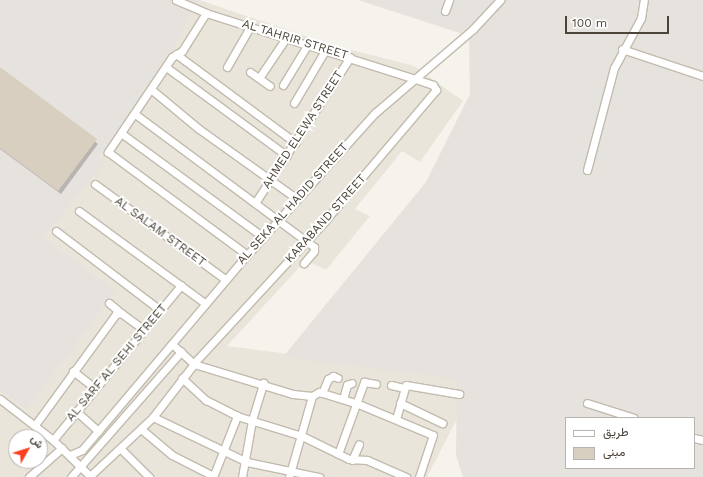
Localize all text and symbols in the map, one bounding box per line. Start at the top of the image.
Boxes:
scale bar [567,8,671,34]
text: 100 m [572,16,607,30]
street label: AL TAHRIR STREET [240,17,350,63]
street label: AHMED ELEWA STREET [259,68,347,192]
street label: AL SEKA AL HADID STREET [234,140,352,268]
street label: KARABAND STREET [283,172,369,266]
street label: AL SALAM STREET [112,194,208,270]
street label: AL SARF AL SEHI STREET [63,301,171,425]
legend [565,417,695,469]
text: طريق [603,425,628,439]
north arrow [8,429,48,469]
text: ش [28,433,46,451]
text: مبنى [603,445,625,459]

